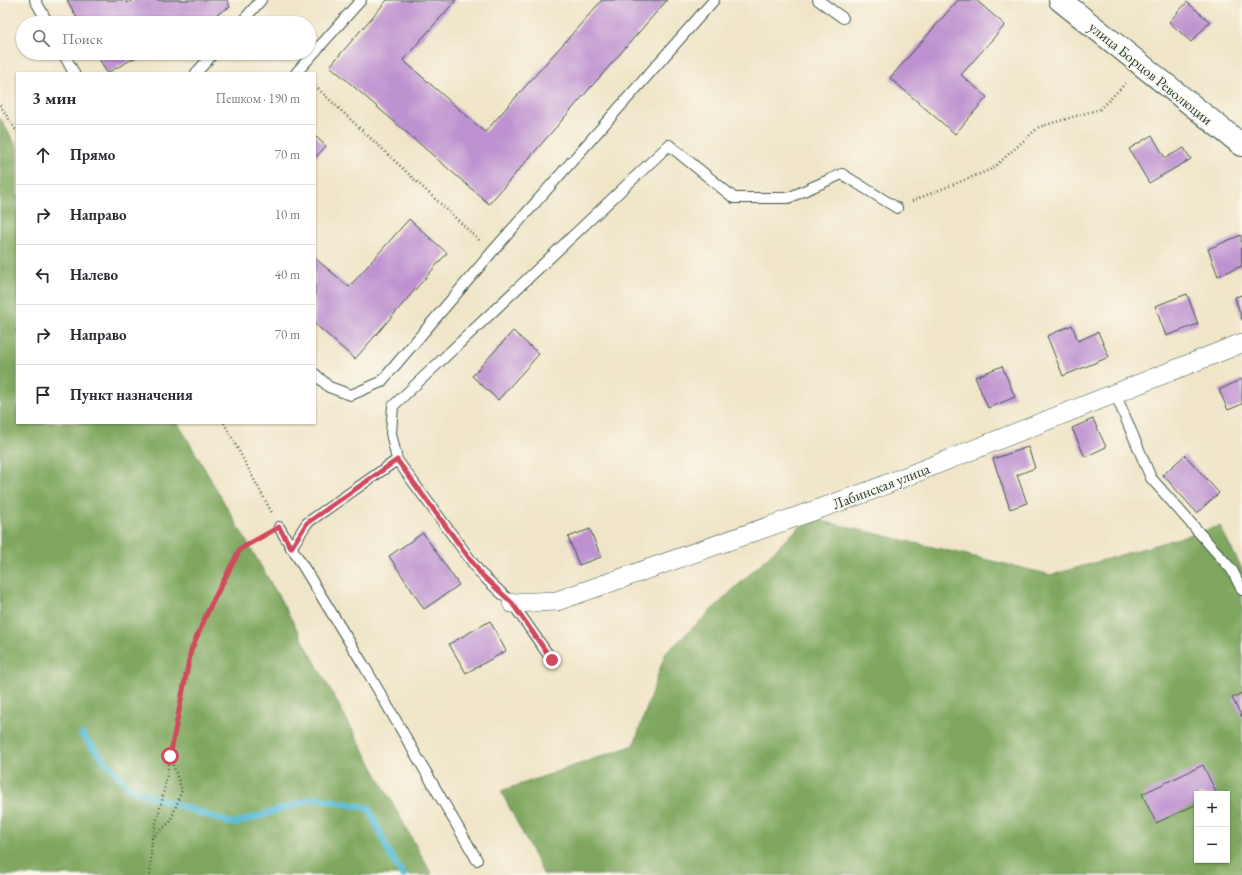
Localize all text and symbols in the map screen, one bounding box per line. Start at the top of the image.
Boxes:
search box [16,16,316,60]
street label: улица Борцов Революции [1085,17,1217,129]
icon: search [30,27,52,49]
text: Поиск [62,29,103,48]
text: 3 мин [32,87,76,109]
text: Пешком · 190 m [216,90,300,107]
icon: ahead [32,144,54,166]
text: Прямо [70,145,115,164]
text: 70 m [275,146,300,163]
icon: right [32,204,54,226]
text: Направо [70,205,127,224]
text: 10 m [275,206,300,223]
icon: left [32,264,54,286]
text: Налево [70,265,118,284]
text: 40 m [275,266,300,283]
icon: right [32,324,54,346]
text: Направо [70,325,127,344]
text: 70 m [275,326,300,343]
icon: arrive [32,384,54,406]
text: Пункт назначения [70,385,193,404]
street label: Лабинская улица [830,459,932,513]
route end [543,651,561,669]
route start [161,747,179,765]
map controls [1194,791,1230,863]
button: + [1194,791,1230,827]
button: − [1194,827,1230,863]

